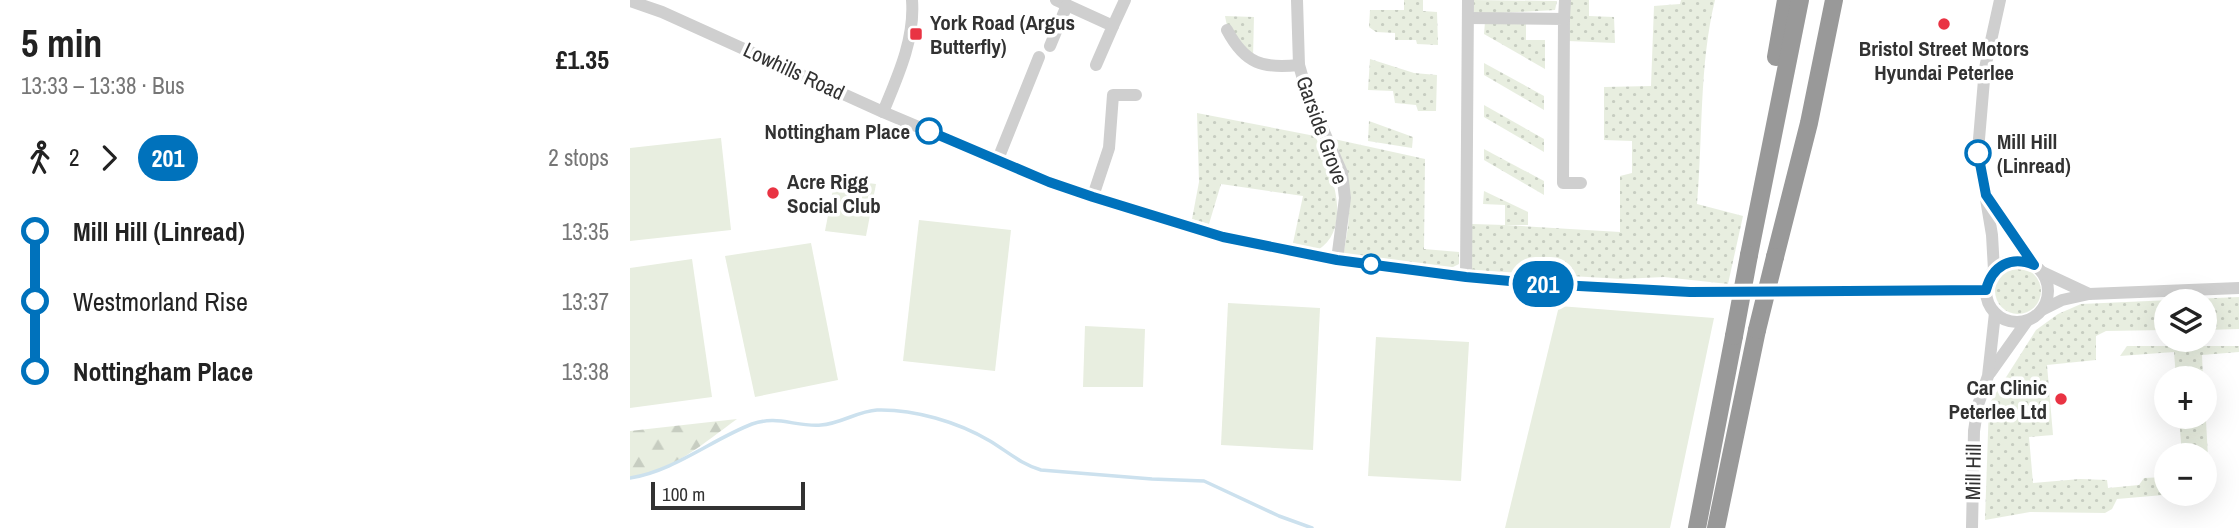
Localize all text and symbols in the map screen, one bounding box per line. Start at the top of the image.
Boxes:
place label: York Road (Argus Butterfly) [930,8,1075,61]
marker: Bristol Street Motors Hyundai Peterlee [1936,16,1952,32]
text: 5 min [21,18,102,69]
marker: York Road (Argus Butterfly) [908,26,924,42]
place label: Bristol Street Motors Hyundai Peterlee [1859,34,2029,87]
street label: Lowhills Road [739,35,849,107]
text: £1.35 [556,42,609,77]
text: 13:33 – 13:38 · Bus [21,70,185,101]
street label: Garside Grove [1289,72,1355,188]
place label: Nottingham Place [765,117,910,146]
marker: Nottingham Place [916,118,942,144]
place label: Mill Hill (Linread) [1997,127,2071,180]
icon: walk [21,139,59,177]
icon: forward [90,139,128,177]
marker: Mill Hill (Linread) [1965,140,1991,166]
text: 2 [69,142,80,173]
text: 201 [152,142,184,174]
text: 2 stops [548,142,609,173]
place label: Acre Rigg Social Club [787,167,881,220]
marker: Acre Rigg Social Club [765,185,781,201]
text: Mill Hill (Linread) [73,214,245,249]
text: 13:35 [562,216,609,247]
unlabelled marker [1361,254,1381,274]
line badge: 201 [1503,261,1583,307]
text: 201 [1527,268,1559,300]
text: Westmorland Rise [73,284,248,319]
text: 13:37 [562,286,609,317]
map controls [2154,289,2217,506]
button: layers [2154,289,2217,352]
text: Nottingham Place [73,354,253,389]
text: 13:38 [562,356,609,387]
button: + [2154,366,2217,429]
place label: Car Clinic Peterlee Ltd [1948,373,2047,426]
marker: Car Clinic Peterlee Ltd [2053,391,2069,407]
button: − [2154,443,2217,506]
street label: Mill Hill [1958,444,1988,500]
scale bar [651,479,805,511]
text: 100 m [662,481,705,507]

